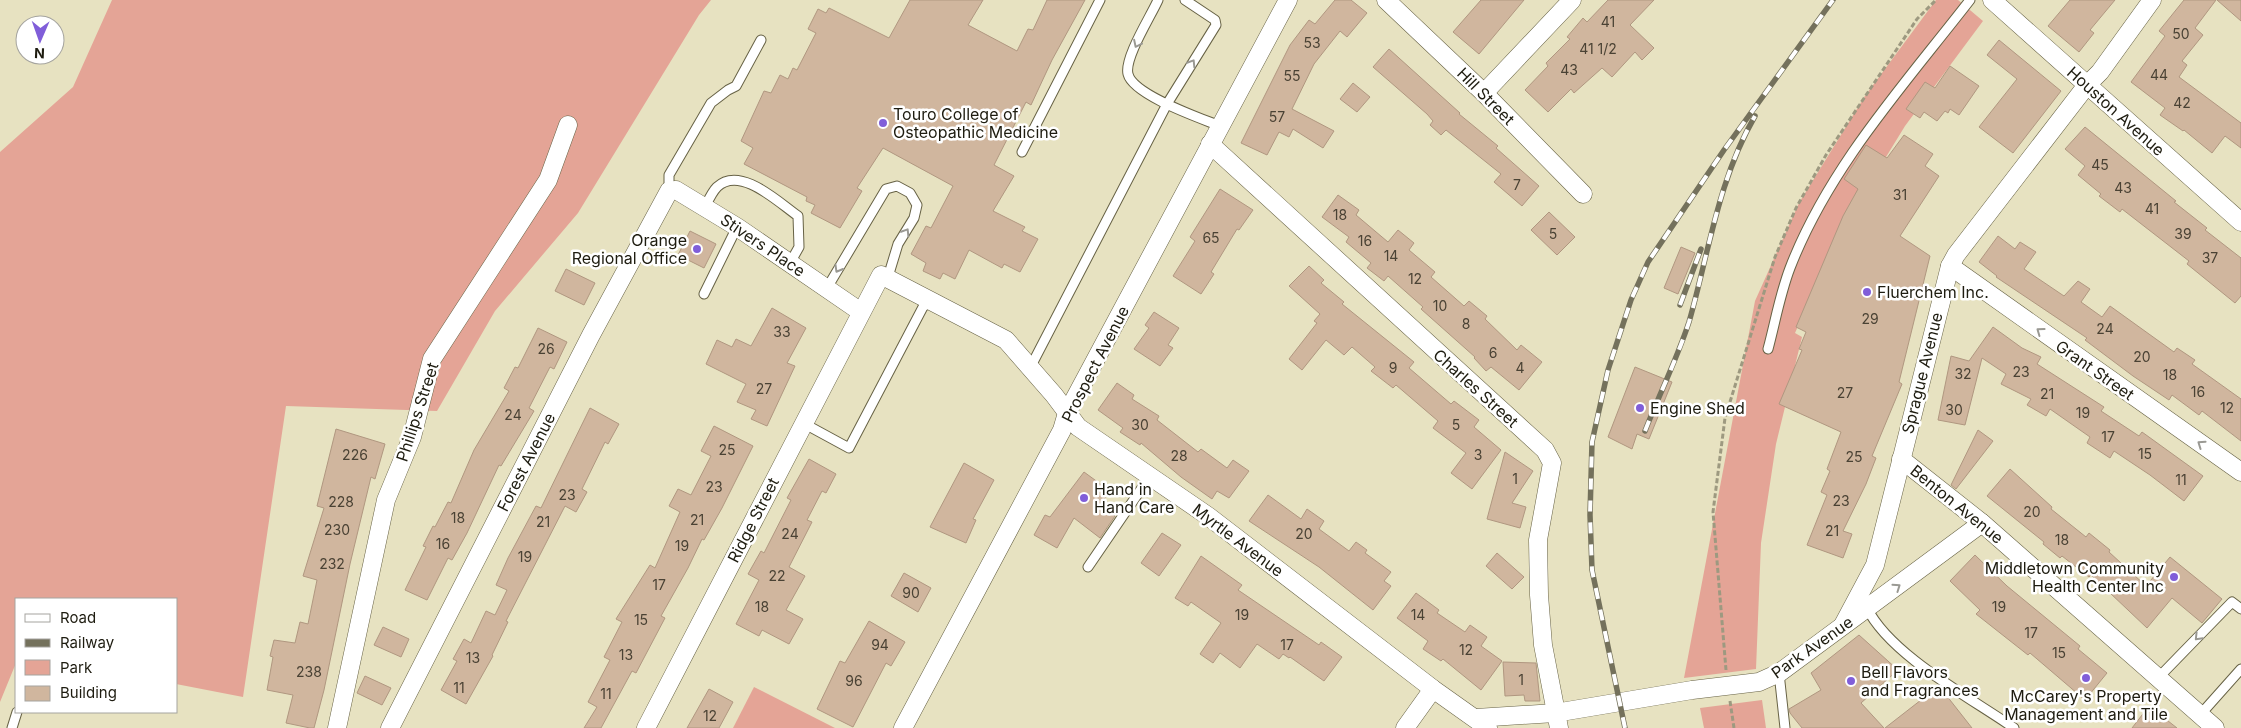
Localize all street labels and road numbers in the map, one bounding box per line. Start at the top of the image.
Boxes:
street label: Houston Avenue [2063,62,2169,160]
street label: Hill Street [1453,63,1519,129]
street label: Stivers Place [717,209,809,281]
street label: Prospect Avenue [1057,302,1133,426]
street label: Sprague Avenue [1897,310,1947,436]
street label: Grant Street [2052,336,2138,404]
street label: Charles Street [1429,345,1523,431]
street label: Phillips Street [392,360,442,464]
street label: Forest Avenue [493,409,559,515]
street label: Benton Avenue [1906,460,2008,548]
street label: Ridge Street [723,474,783,566]
street label: Myrtle Avenue [1188,499,1288,581]
street label: Park Avenue [1767,612,1857,682]

